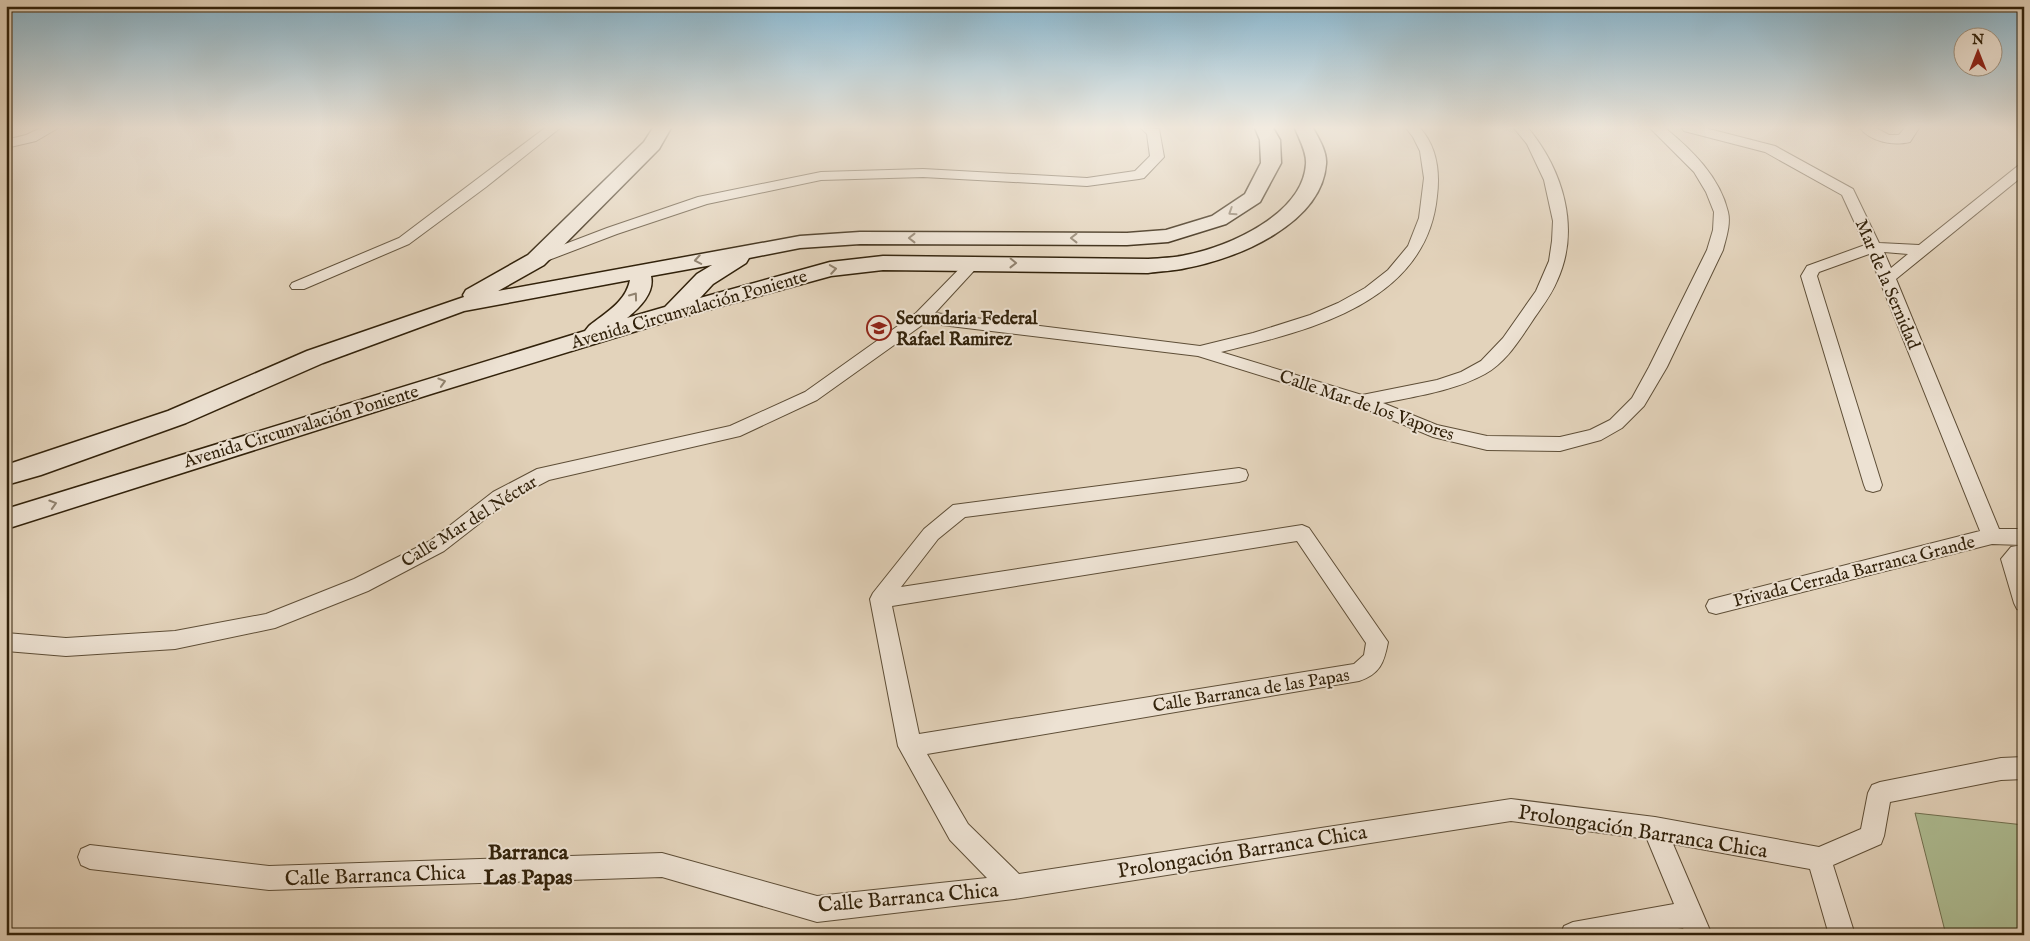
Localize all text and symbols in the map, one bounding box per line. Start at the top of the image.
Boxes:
north arrow [1952,28,2002,78]
text: N [1971,31,1984,49]
one-way arrow [1228,206,1237,215]
street label: Mar de la Sernidad [1849,216,1925,353]
one-way arrow [907,233,915,243]
one-way arrow [1070,233,1078,243]
one-way arrow [694,254,703,264]
one-way arrow [1009,258,1017,268]
one-way arrow [829,265,837,275]
street label: Avenida Circunvalación Poniente [568,266,810,355]
one-way arrow [628,292,637,302]
place label: Secundaria Federal Rafael Ramirez [896,308,1038,352]
school or university icon: Secundaria Federal Rafael Ramirez [866,315,892,341]
street label: Calle Mar de los Vapores [1276,366,1457,447]
one-way arrow [437,378,445,388]
street label: Avenida Circunvalación Poniente [180,381,422,474]
street label: Calle Mar del Néctar [397,471,542,573]
one-way arrow [48,500,56,510]
street label: Privada Cerrada Barranca Grande [1731,531,1977,614]
street label: Calle Barranca de las Papas [1151,665,1351,718]
street label: Prolongación Barranca Chica [1516,799,1770,866]
street label: Prolongación Barranca Chica [1116,819,1370,886]
district label: Barranca Las Papas [484,839,573,892]
street label: Calle Barranca Chica [284,860,467,893]
street label: Calle Barranca Chica [817,877,1000,920]

